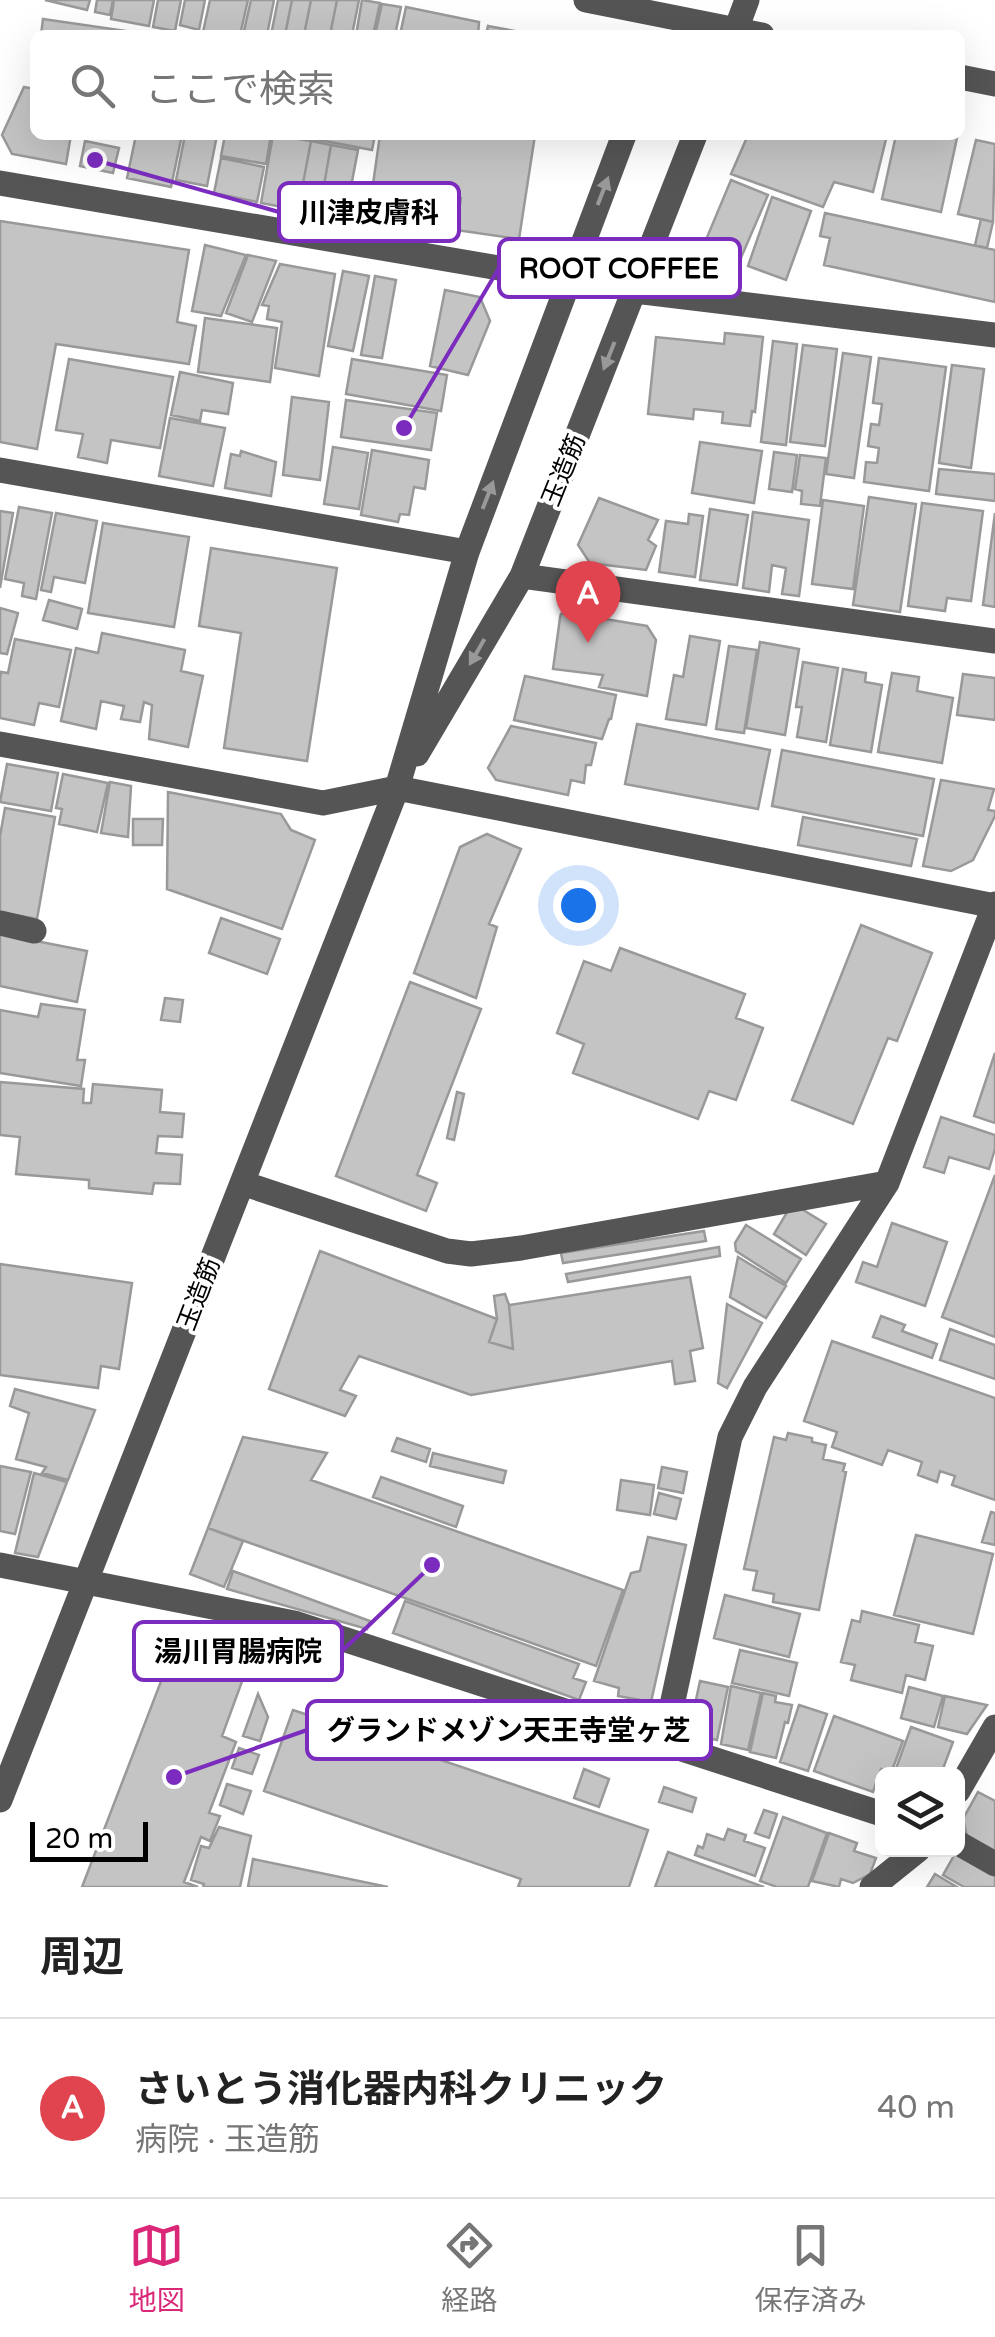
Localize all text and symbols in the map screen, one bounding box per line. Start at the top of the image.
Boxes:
search box [30,30,965,140]
icon: search [65,58,120,113]
text: ここで検索 [145,67,335,113]
one-way arrow [596,176,611,206]
callout: 川津皮膚科 [279,183,459,241]
text: 川津皮膚科 [299,196,439,230]
callout: ROOT COFFEE [499,239,740,297]
text: ROOT COFFEE [519,252,719,286]
one-way arrow [601,342,617,372]
street label: 玉造筋 [536,430,592,510]
one-way arrow [481,480,496,510]
pin: A [556,560,620,643]
one-way arrow [469,638,486,667]
your location [553,880,604,931]
street label: 玉造筋 [172,1254,226,1334]
callout: 湯川胃腸病院 [134,1622,342,1680]
text: 湯川胃腸病院 [154,1635,322,1669]
callout: グランドメゾン天王寺堂ヶ芝 [307,1701,711,1759]
text: グランドメゾン天王寺堂ヶ芝 [327,1714,691,1748]
map controls [875,1767,965,1857]
button: layers [875,1767,965,1857]
scale bar [30,1817,148,1862]
text: 20 m [45,1822,113,1856]
text: 周辺 [40,1932,124,1983]
text: さいとう消化器内科クリニック [135,2067,667,2113]
text: A [61,2089,84,2127]
text: 40 m [877,2089,955,2127]
text: 病院 · 玉造筋 [135,2121,320,2159]
tab: 地図 [128,2218,185,2318]
tab: 経路 [441,2218,498,2318]
tab: 保存済み [754,2218,867,2318]

